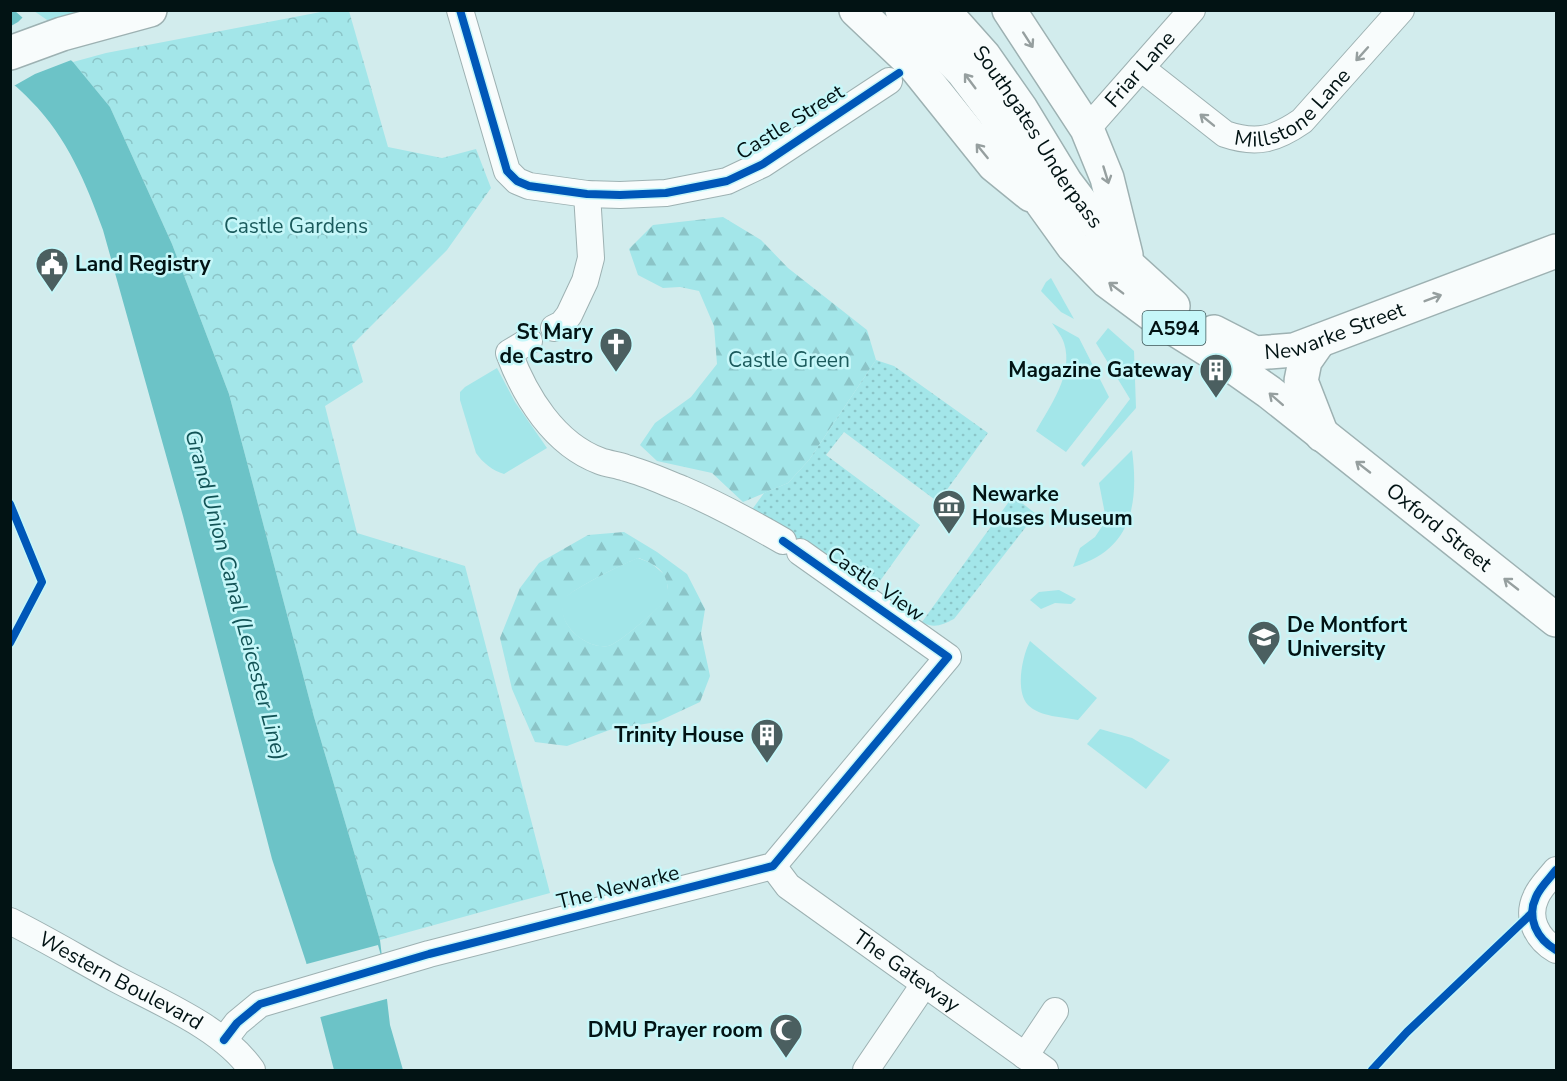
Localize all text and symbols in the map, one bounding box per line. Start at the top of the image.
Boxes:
street label: Friar Lane [1099,25,1181,113]
one-way arrow [1023,31,1035,48]
street label: Southgates Underpass [967,39,1110,234]
one-way arrow [1355,46,1369,61]
street label: Millstone Lane [1233,62,1357,154]
one-way arrow [963,73,976,89]
street label: Castle Street [731,77,850,166]
one-way arrow [1199,113,1215,126]
one-way arrow [976,143,989,159]
one-way arrow [1101,165,1112,184]
park label: Castle Gardens [224,212,368,240]
public building icon: Land Registry [34,246,70,293]
place label: Land Registry [75,250,211,278]
one-way arrow [1109,282,1125,294]
one-way arrow [1423,291,1442,302]
street label: Newarke Street [1263,295,1409,366]
road number: A594 [1142,311,1206,345]
place label: St Mary de Castro [500,318,594,370]
church icon: St Mary de Castro [598,326,634,373]
park label: Castle Green [728,346,850,374]
building icon: Magazine Gateway [1198,352,1234,399]
place label: Magazine Gateway [1008,356,1194,384]
one-way arrow [1269,392,1284,406]
water label: Grand Union Canal (Leicester Line) [177,426,295,764]
one-way arrow [1355,460,1371,473]
street label: Oxford Street [1380,476,1498,578]
place label: Newarke Houses Museum [972,480,1133,532]
museum icon: Newarke Houses Museum [931,488,967,535]
street label: Castle View [822,540,931,628]
one-way arrow [1503,577,1519,590]
place label: De Montfort University [1287,611,1408,663]
school or university icon: De Montfort University [1246,619,1282,666]
building icon: Trinity House [749,717,785,764]
place label: Trinity House [614,721,744,749]
street label: The Newarke [554,858,682,916]
street label: The Gateway [848,923,966,1019]
street label: Western Boulevard [34,925,208,1036]
mosque icon: DMU Prayer room [768,1012,804,1059]
place label: DMU Prayer room [588,1016,763,1044]

